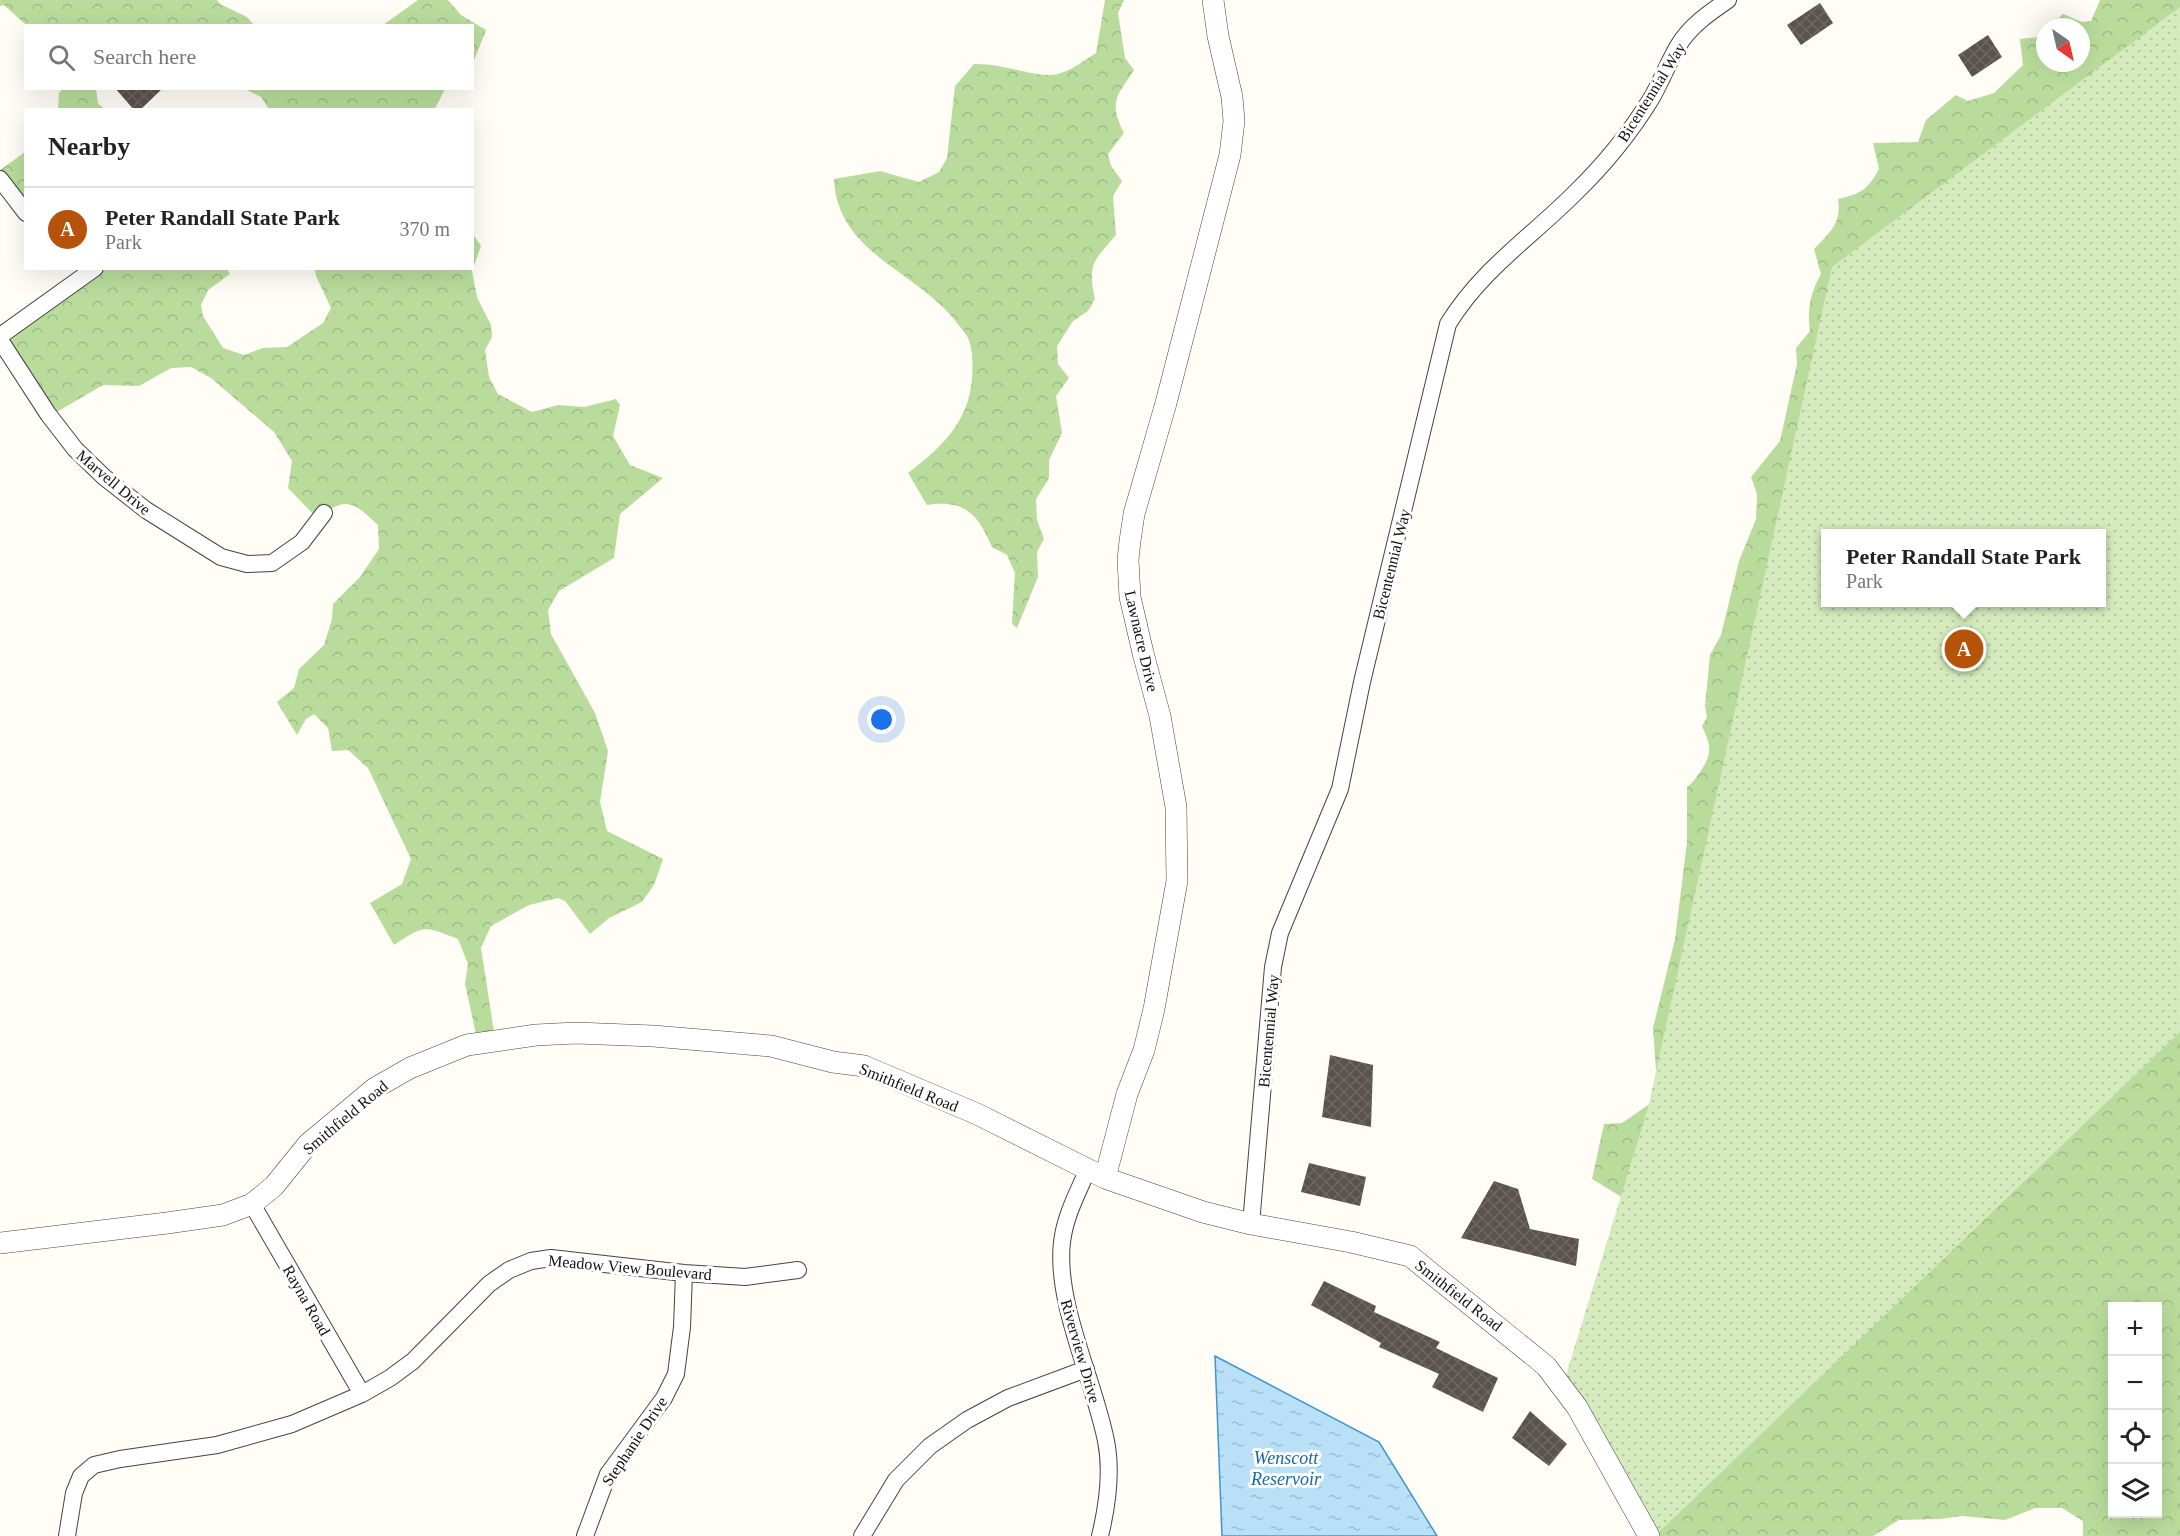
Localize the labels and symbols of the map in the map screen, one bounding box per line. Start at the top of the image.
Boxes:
north arrow [2036,18,2090,72]
street label: Bicentennial Way [1614,40,1690,145]
street label: Marvell Drive [73,447,154,518]
street label: Bicentennial Way [1370,507,1414,621]
street label: Lawnacre Drive [1122,589,1161,693]
pin: A [1944,626,1984,672]
your location [867,705,896,734]
street label: Bicentennial Way [1255,974,1283,1088]
street label: Smithfield Road [857,1060,961,1115]
street label: Smithfield Road [300,1077,391,1158]
street label: Meadow View Boulevard [548,1252,712,1283]
street label: Smithfield Road [1412,1256,1505,1335]
street label: Rayna Road [279,1262,334,1339]
street label: Riverview Drive [1058,1297,1103,1405]
street label: Stephanie Drive [598,1394,671,1490]
water label: Wenscott Reservoir [1250,1448,1322,1489]

